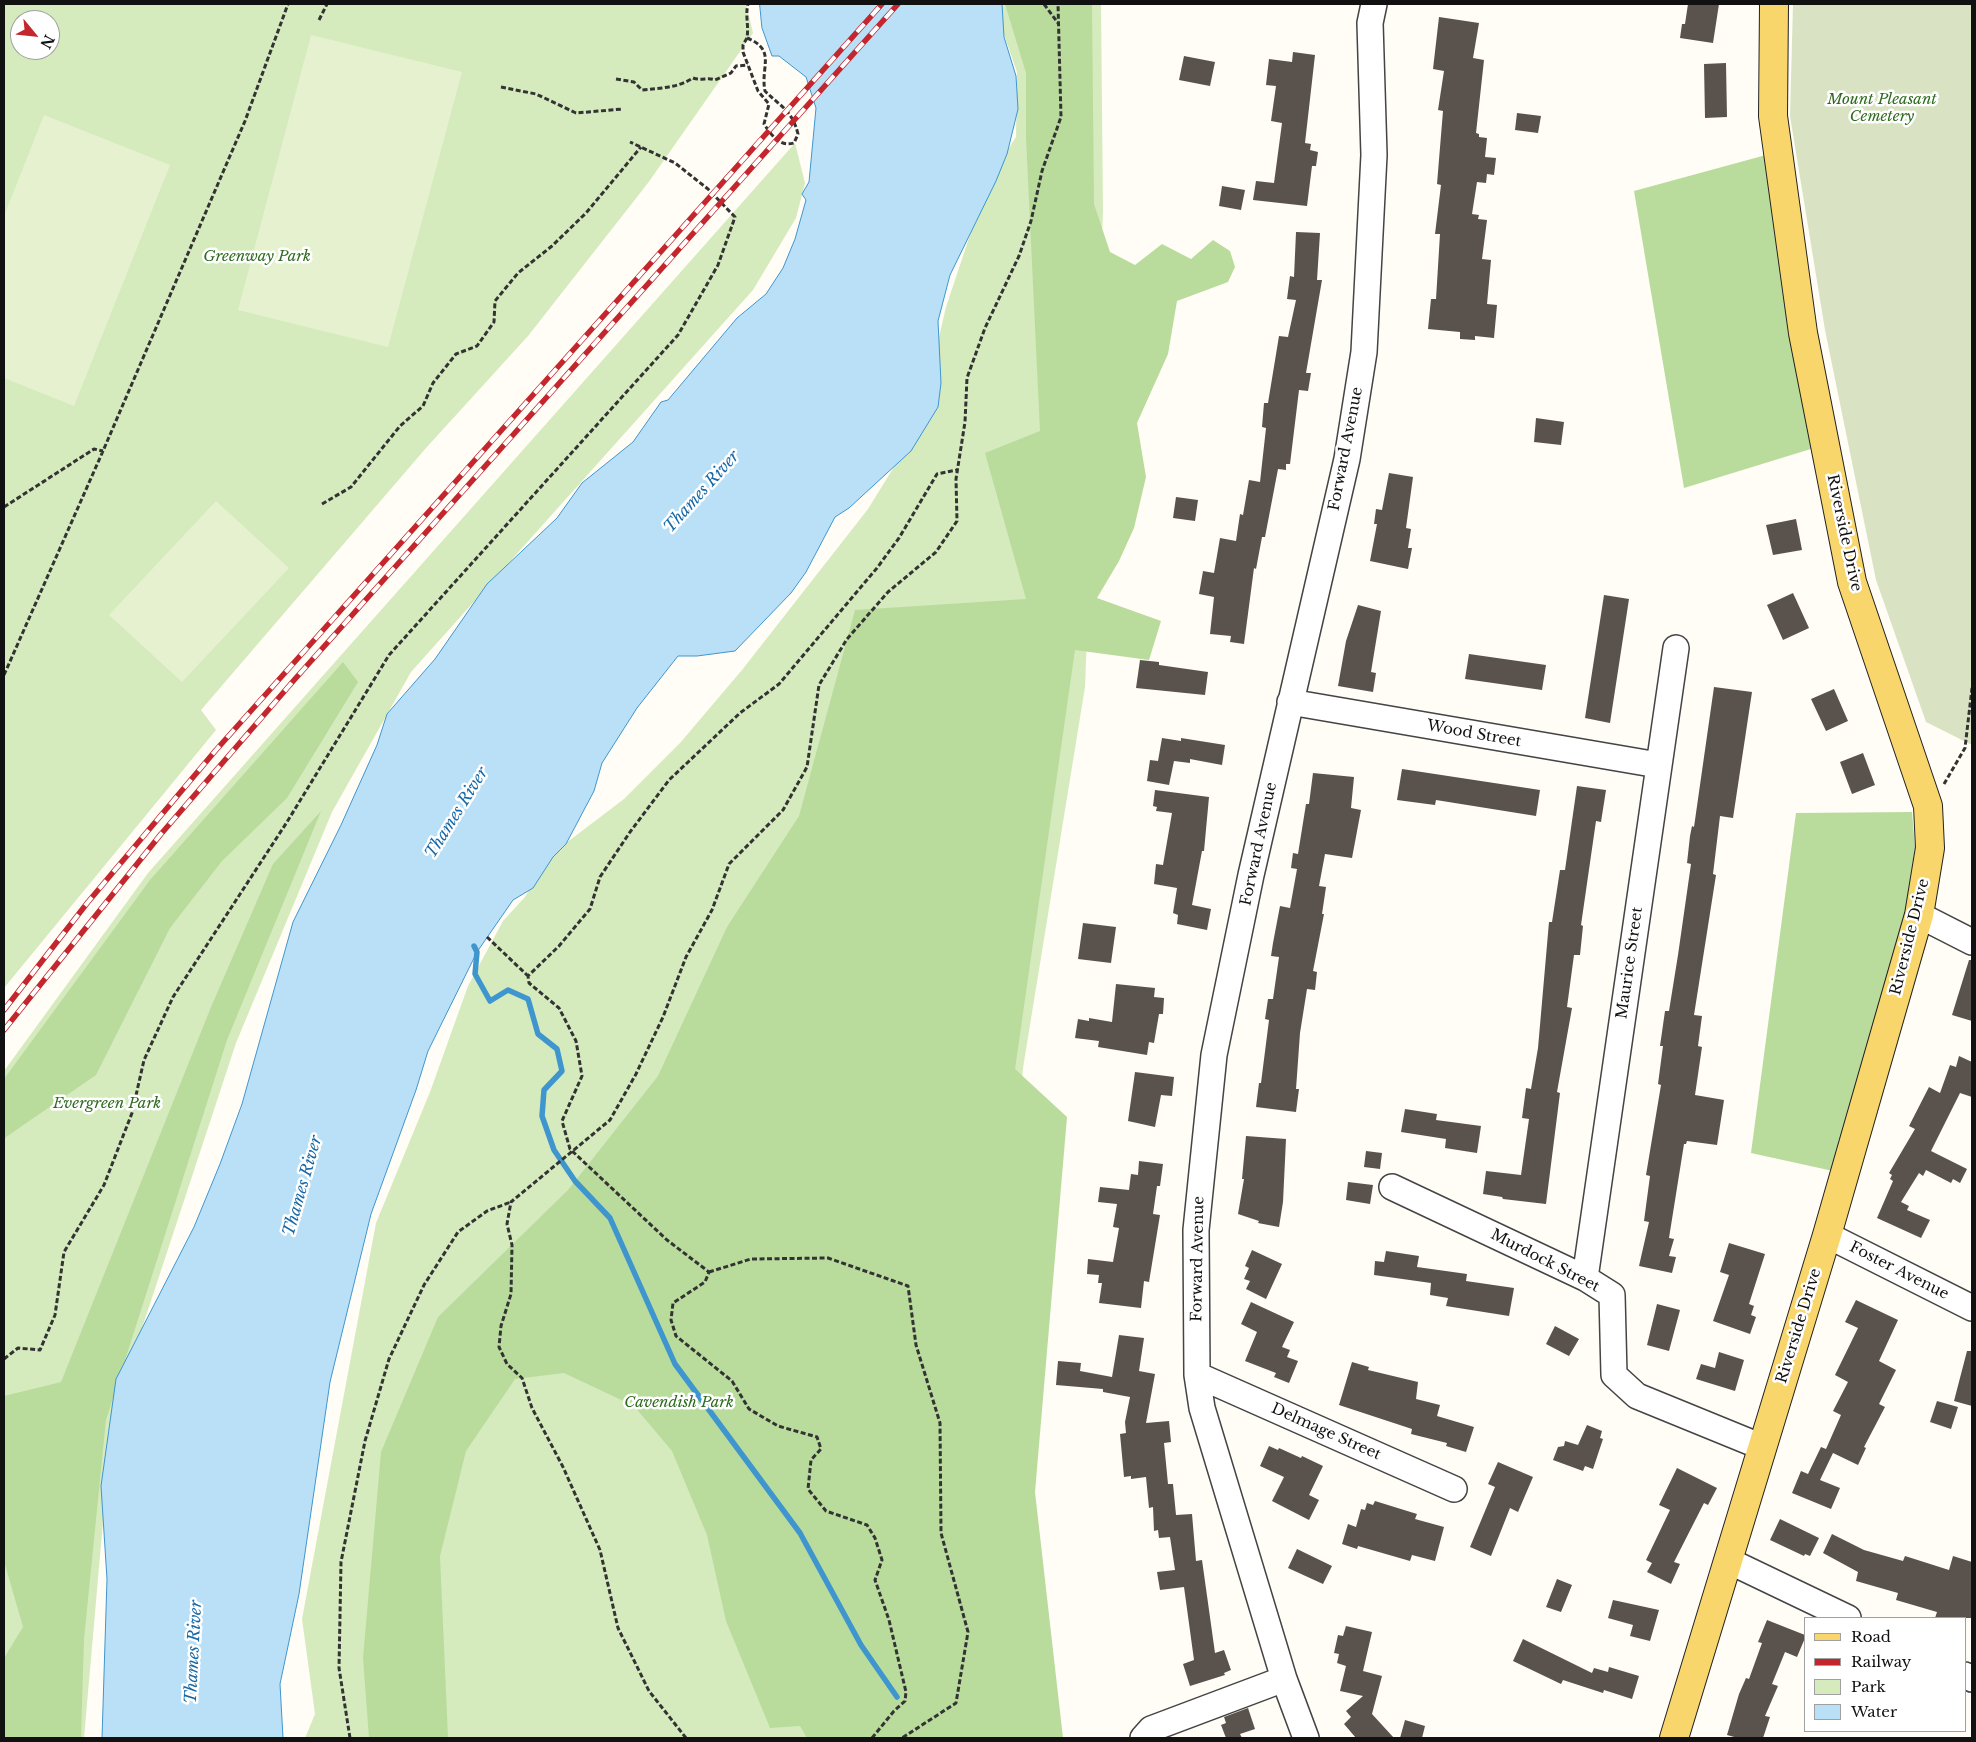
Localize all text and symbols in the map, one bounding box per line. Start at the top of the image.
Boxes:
north arrow [10,10,60,60]
text: N [36,32,58,52]
park label: Mount Pleasant Cemetery [1827,91,1937,126]
park label: Greenway Park [203,248,311,266]
street label: Forward Avenue [1325,385,1367,513]
water label: Thames River [660,447,744,537]
street label: Riverside Drive [1823,473,1865,593]
street label: Wood Street [1425,717,1523,751]
water label: Thames River [421,764,493,862]
street label: Forward Avenue [1237,781,1281,907]
street label: Riverside Drive [1887,877,1933,997]
street label: Maurice Street [1613,906,1647,1020]
park label: Evergreen Park [53,1095,161,1113]
water label: Thames River [279,1134,327,1238]
street label: Forward Avenue [1188,1196,1208,1322]
street label: Murdock Street [1488,1226,1602,1296]
street label: Foster Avenue [1846,1238,1952,1304]
street label: Riverside Drive [1773,1266,1825,1386]
park label: Cavendish Park [624,1394,734,1412]
street label: Delmage Street [1268,1400,1384,1464]
water label: Thames River [182,1600,206,1704]
legend [1804,1617,1966,1732]
text: Road [1851,1627,1891,1646]
text: Railway [1851,1652,1911,1671]
text: Park [1851,1677,1886,1696]
text: Water [1851,1702,1897,1721]

